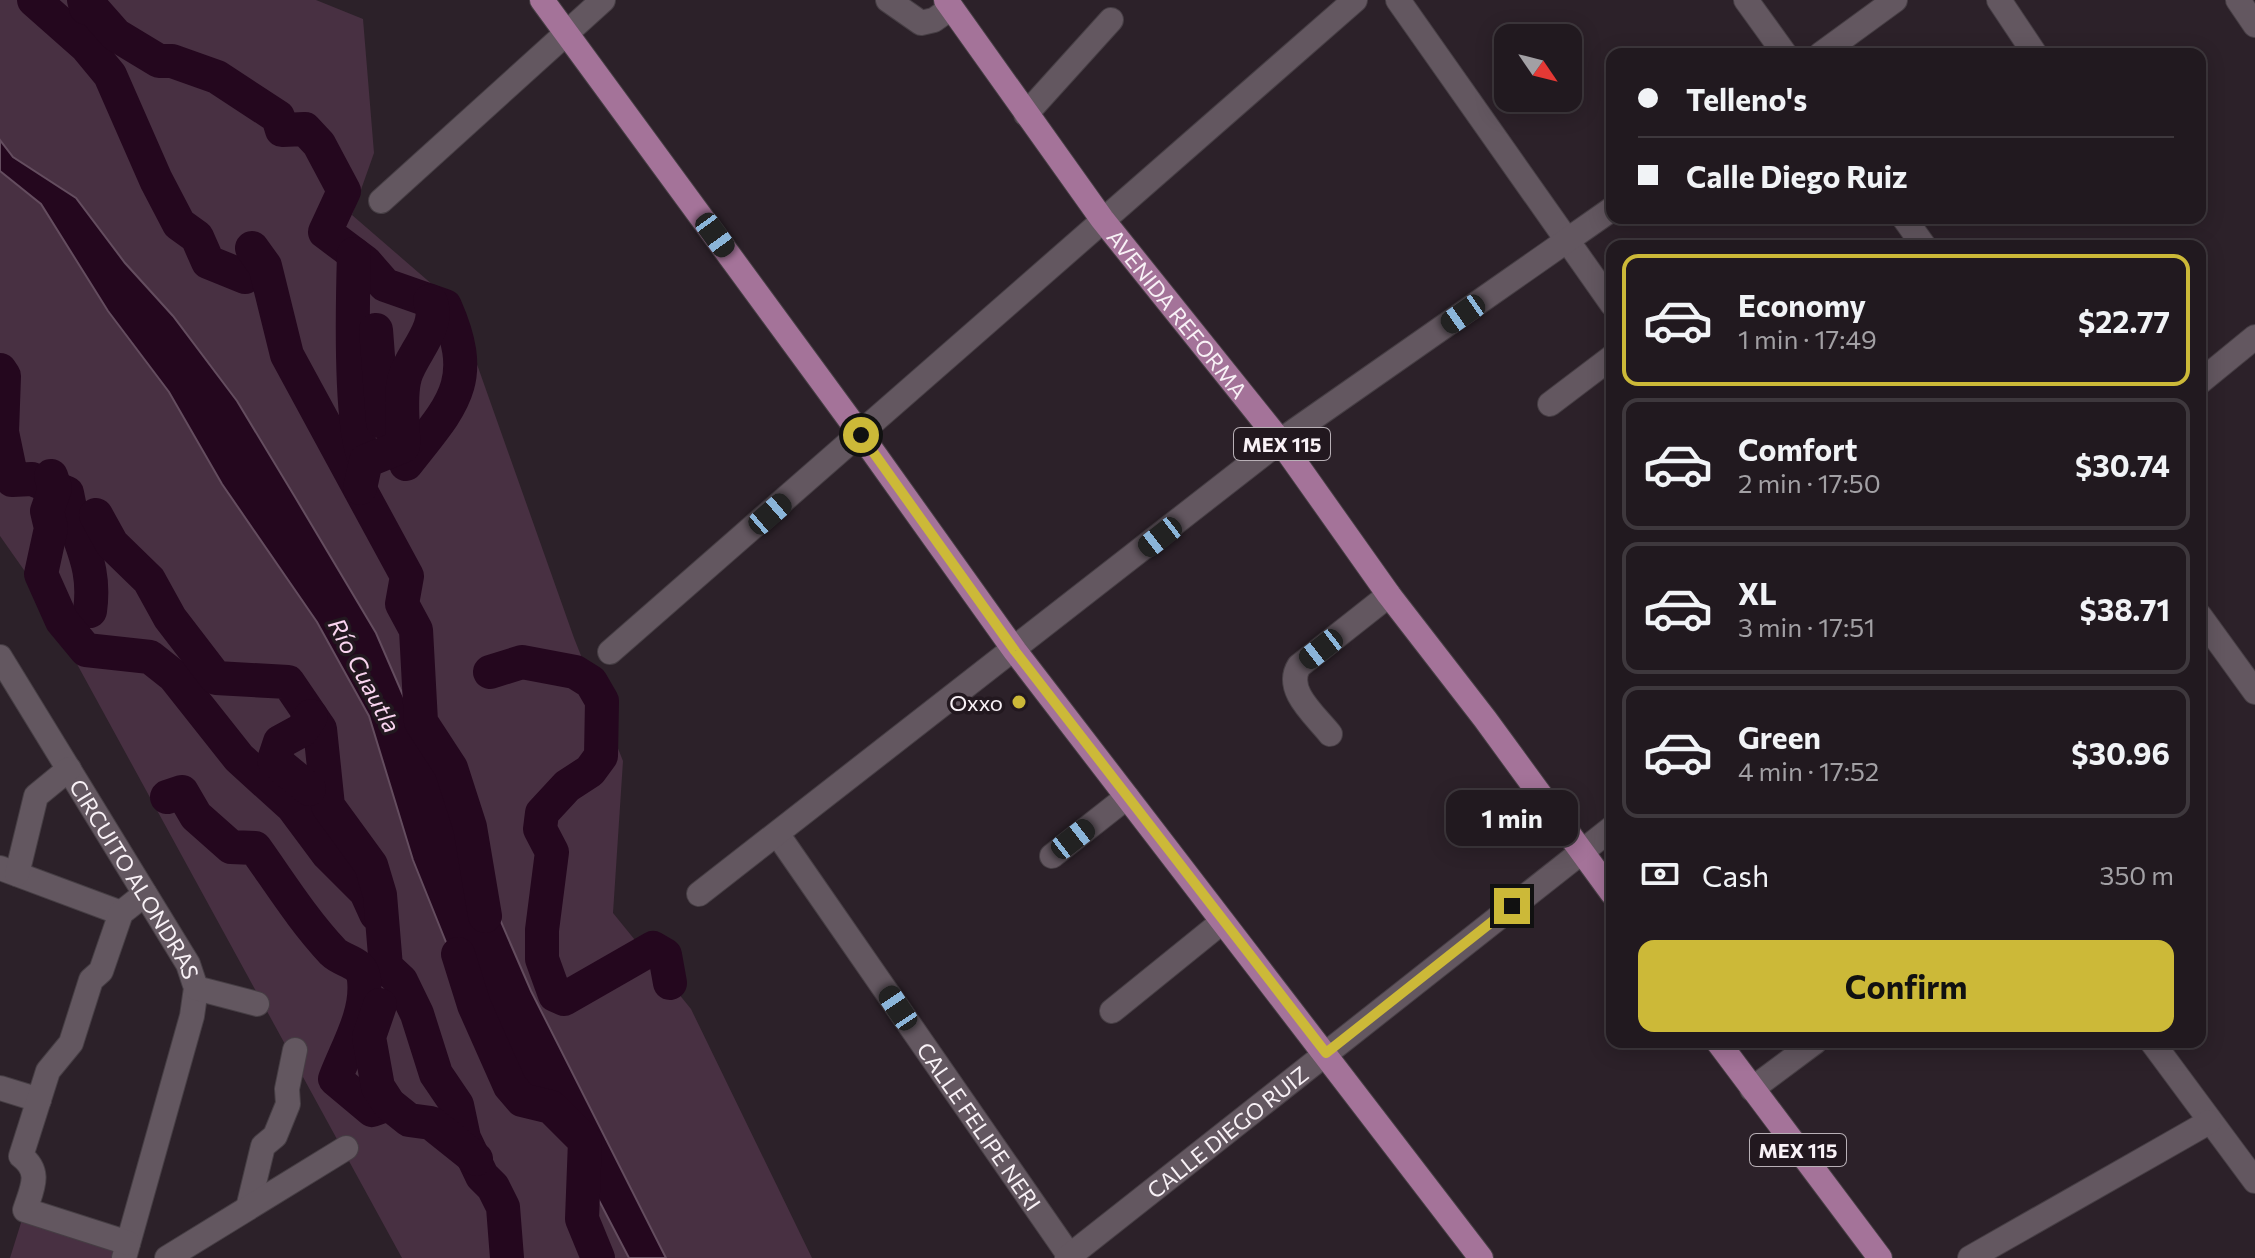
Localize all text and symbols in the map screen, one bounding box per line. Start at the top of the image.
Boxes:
north arrow [1494,24,1582,112]
map controls [1494,24,1582,112]
text: Telleno's [1686,80,1807,117]
text: Calle Diego Ruiz [1686,157,1908,194]
car [691,209,739,261]
street label: AVENIDA REFORMA [1102,224,1254,403]
icon: car [1642,284,1714,356]
text: Economy [1738,286,1866,323]
car [1436,290,1490,338]
text: $22.77 [2078,302,2170,339]
text: 1 min · 17:49 [1738,323,1877,354]
route start [843,417,879,453]
road number: MEX 115 [1234,428,1330,460]
icon: car [1642,428,1714,500]
text: Comfort [1738,430,1857,467]
text: $30.74 [2075,446,2170,483]
text: 2 min · 17:50 [1738,467,1881,498]
car [744,489,796,539]
car [1134,513,1186,561]
icon: car [1642,572,1714,644]
text: XL [1738,574,1777,611]
text: $38.71 [2079,590,2170,627]
text: 3 min · 17:51 [1738,611,1875,642]
water label: Río Cuautla [323,613,407,737]
car [1295,625,1347,673]
place label: Oxxo [949,689,1003,716]
marker: Oxxo [1010,693,1028,711]
icon: car [1642,716,1714,788]
text: Green [1738,718,1821,755]
text: $30.96 [2071,734,2170,771]
text: 4 min · 17:52 [1738,755,1879,786]
street label: CIRCUITO ALONDRAS [64,774,206,982]
callout: 1 min [1446,790,1578,846]
text: 1 min [1481,802,1543,833]
car [1047,815,1099,863]
icon: cash [1638,852,1682,896]
text: Cash [1702,856,1769,893]
text: 350 m [2100,859,2174,890]
route end [1494,888,1530,924]
button: Confirm [1638,940,2174,1032]
car [875,981,921,1035]
street label: CALLE FELIPE NERI [912,1037,1047,1215]
street label: CALLE DIEGO RUIZ [1141,1060,1313,1204]
road number: MEX 115 [1750,1134,1846,1166]

